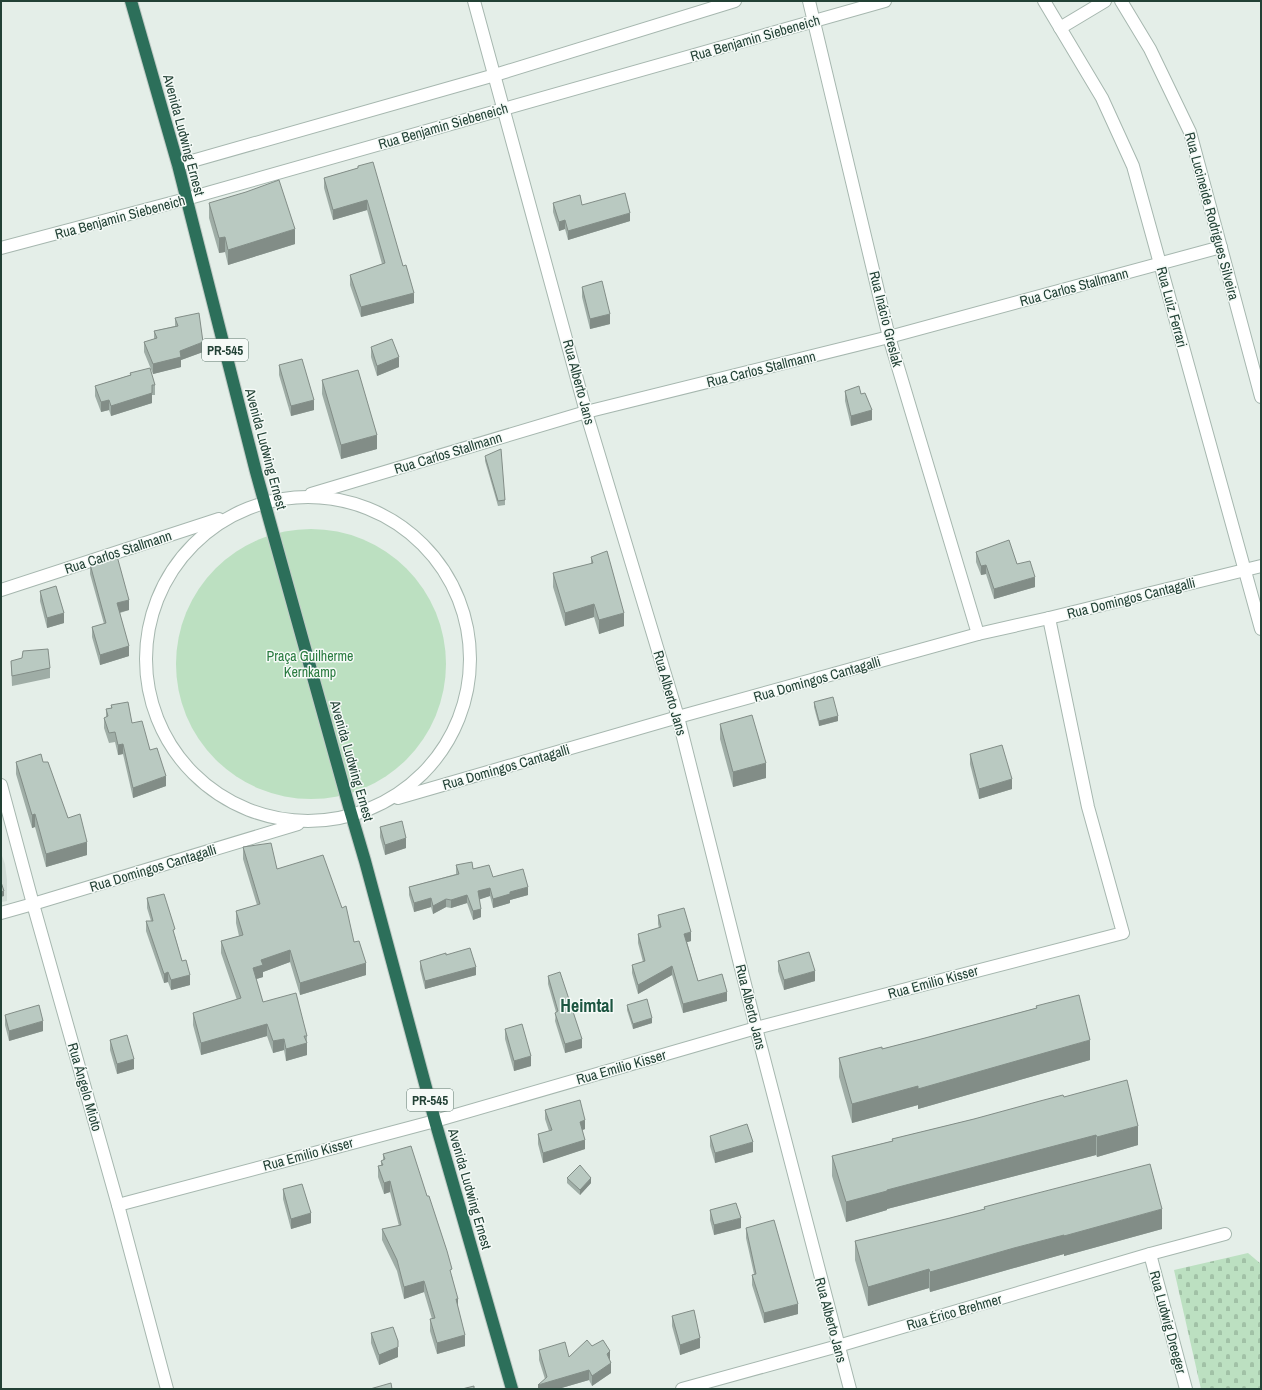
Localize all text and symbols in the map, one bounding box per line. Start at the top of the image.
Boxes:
street label: Rua Benjamin Siebeneich [688,11,822,65]
street label: Avenida Ludwing Ernest [159,71,209,198]
street label: Rua Benjamin Siebeneich [376,99,510,153]
street label: Rua Lucineide Rodrigues Silveira [1181,130,1243,302]
street label: Rua Benjamin Siebeneich [53,191,187,243]
street label: Rua Carlos Stallmann [1018,264,1130,310]
street label: Rua Luiz Ferrari [1153,265,1191,349]
street label: Rua Inácio Greslak [865,269,907,369]
street label: Rua Alberto Jans [559,337,599,427]
road number: PR-545 [202,339,248,361]
street label: Rua Carlos Stallmann [705,347,817,391]
street label: Avenida Ludwing Ernest [241,385,291,512]
street label: Rua Carlos Stallmann [392,428,504,478]
street label: Rua Carlos Stallmann [62,526,174,578]
street label: Rua Domingos Cantagalli [1065,573,1197,623]
park label: Praça Guilherme Kernkamp [267,647,353,681]
street label: Rua Alberto Jans [649,648,691,738]
street label: Rua Domingos Cantagalli [751,652,883,706]
street label: Avenida Ludwing Ernest [326,698,378,824]
street label: Rua Domingos Cantagalli [440,740,572,794]
street label: Rua Domingos Cantagalli [88,840,218,896]
street label: Rua Emilio Kisser [886,961,980,1003]
street label: Rua Alberto Jans [732,962,770,1052]
district label: Heimtal [560,993,614,1018]
street label: Rua Ángelo Mioto [64,1041,106,1133]
street label: Rua Emilio Kisser [574,1046,668,1088]
road number: PR-545 [407,1089,453,1111]
street label: Avenida Ludwing Ernest [444,1126,496,1252]
street label: Rua Emilio Kisser [261,1133,355,1175]
street label: Rua Ludwig Dreeger [1146,1269,1190,1376]
street label: Rua Alberto Jans [811,1275,851,1365]
street label: Rua Érico Brehmer [904,1290,1004,1334]

